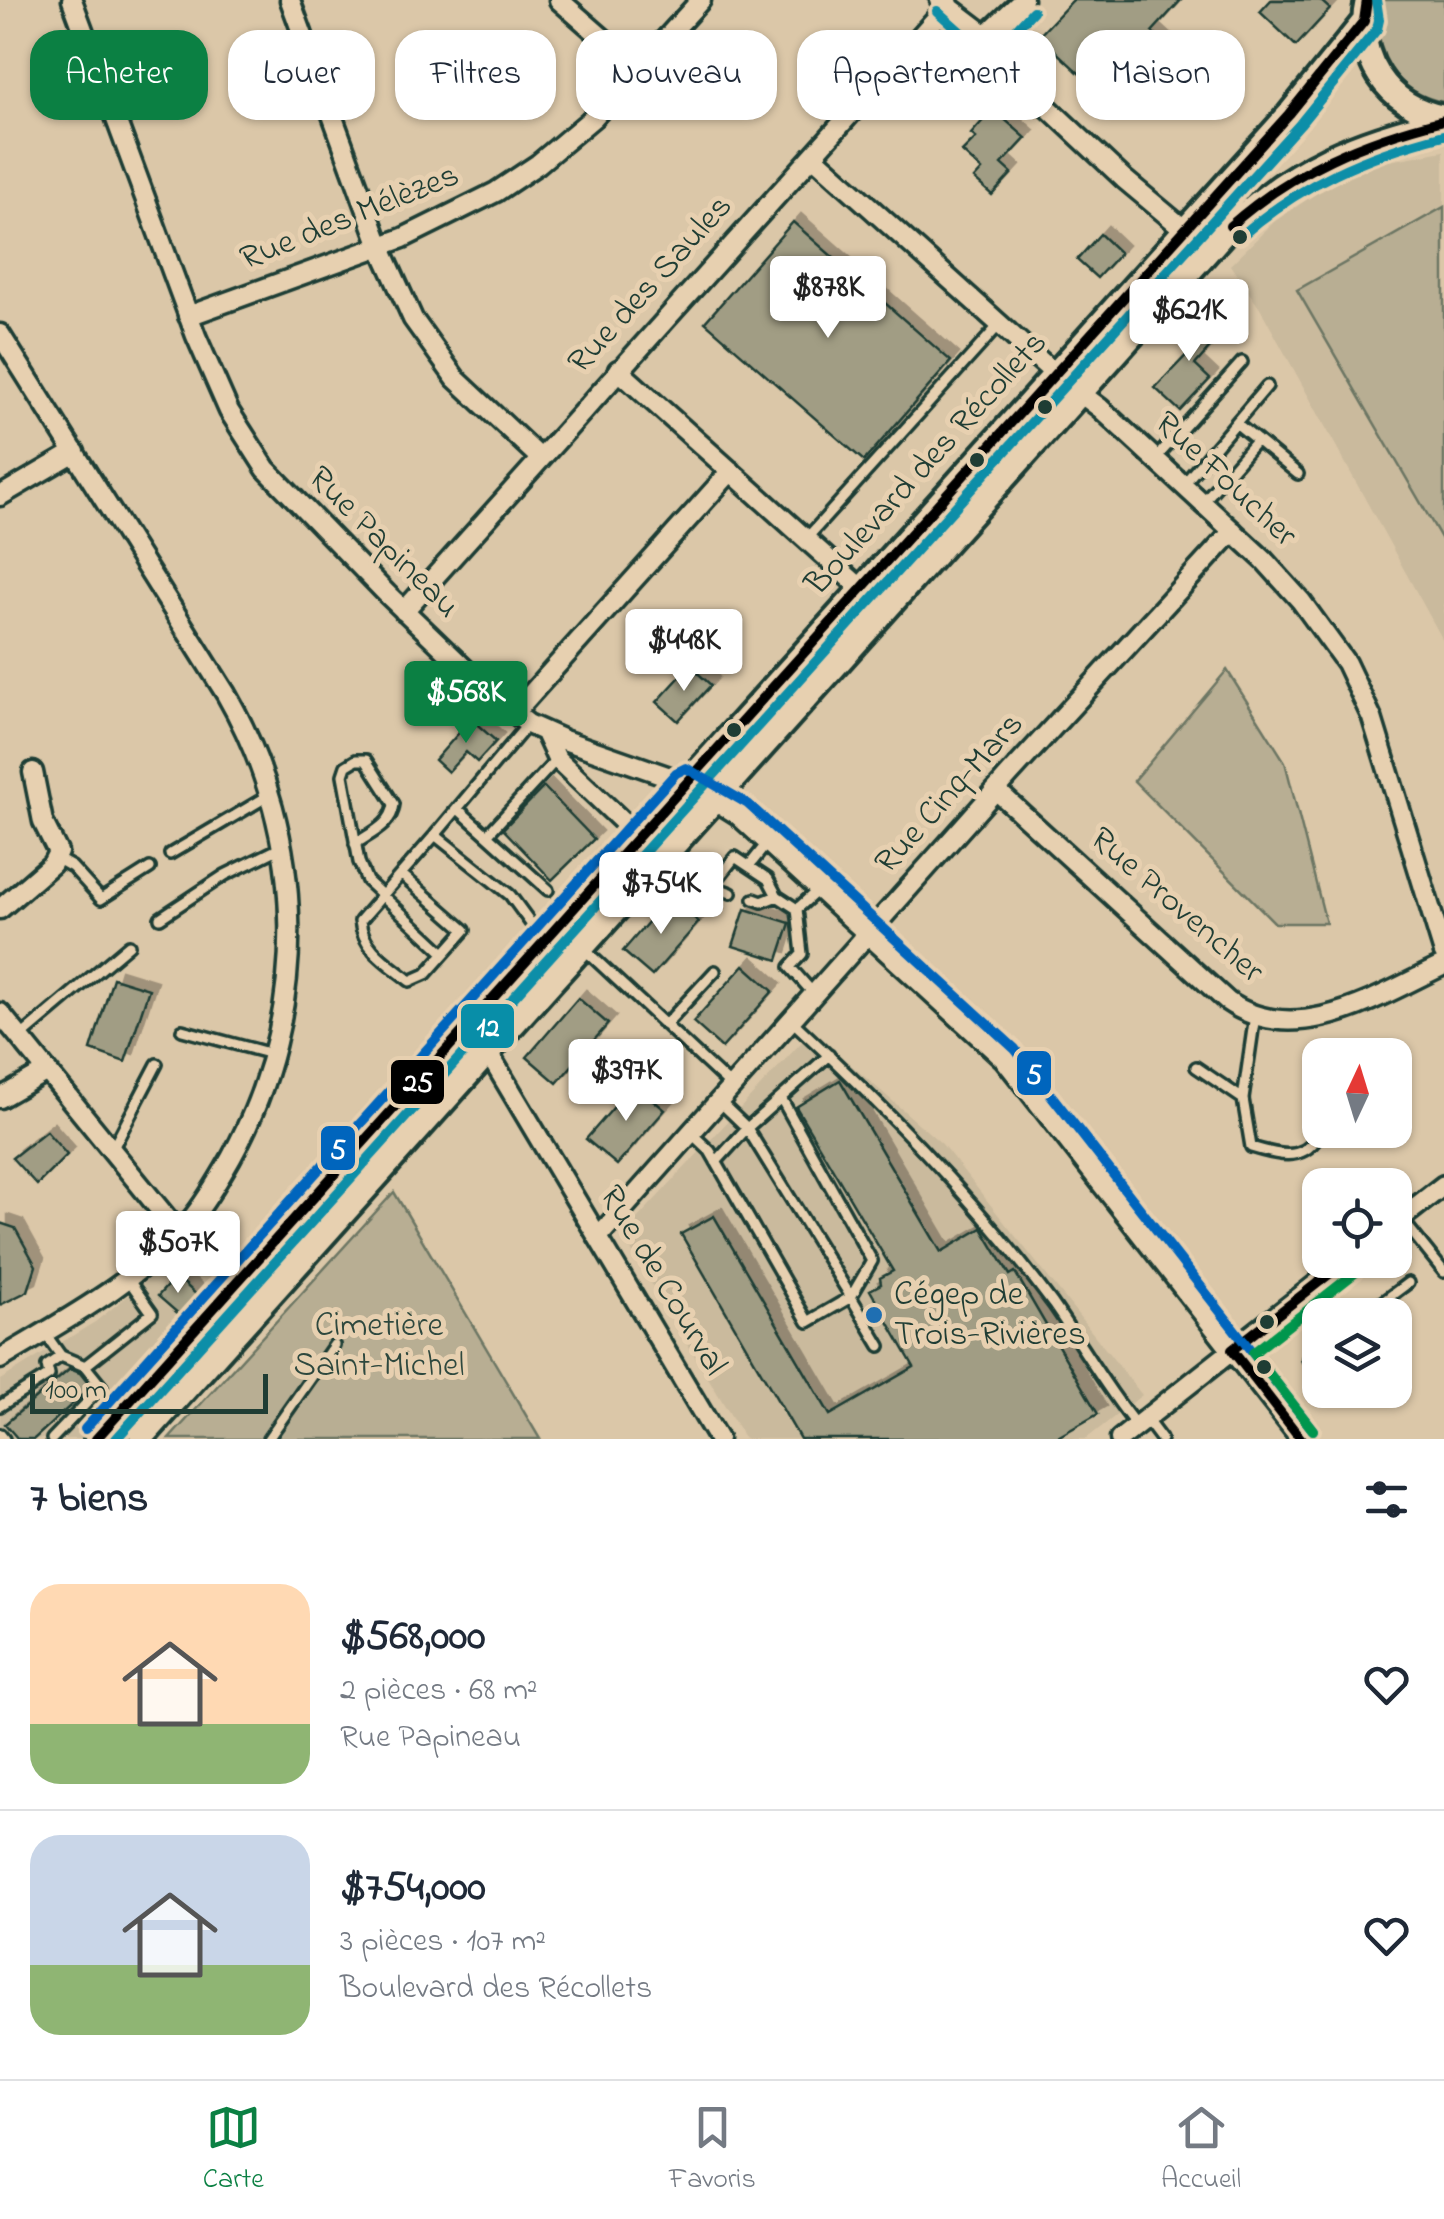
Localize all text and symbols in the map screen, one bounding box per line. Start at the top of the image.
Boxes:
chip: Acheter [30,30,208,120]
chip: Louer [228,30,375,120]
chip: Filtres [395,30,556,120]
chip: Nouveau [576,30,777,120]
chip: Appartement [797,30,1056,120]
chip: Maison [1076,30,1245,120]
street label: Rue des Mélèzes [233,151,467,285]
street label: Rue des Saules [556,184,746,386]
unlabelled marker [1230,227,1250,247]
pin: $878K [758,256,898,341]
text: $878K [792,265,864,312]
pin: $621K [1119,279,1259,364]
text: $621K [1151,288,1227,335]
street label: Boulevard des Récollets [793,320,1060,609]
unlabelled marker [1035,397,1055,417]
street label: Rue Foucher [1142,400,1308,560]
unlabelled marker [967,450,987,470]
street label: Rue Papineau [295,455,471,631]
pin: $448K [614,609,754,694]
text: $448K [647,618,721,665]
pin: $568K [396,661,536,746]
text: $568K [426,670,506,717]
street label: Rue Cinq-Mars [863,702,1037,886]
unlabelled marker [724,720,744,740]
street label: Rue Provencher [1077,816,1275,997]
pin: $754K [591,852,731,937]
text: $754K [621,861,701,908]
line badge: 12 [459,1002,516,1050]
text: 12 [477,1009,499,1050]
north arrow [1302,1038,1412,1148]
map controls [1302,1038,1412,1408]
pin: $397K [556,1039,696,1124]
text: $397K [591,1048,661,1095]
line badge: 5 [1015,1049,1053,1097]
text: 5 [1026,1056,1042,1097]
line badge: 25 [389,1058,446,1106]
text: 25 [402,1064,433,1105]
line badge: 5 [319,1124,357,1172]
text: 5 [330,1131,346,1172]
button: locate [1302,1168,1412,1278]
street label: Rue de Courval [585,1176,739,1386]
pin: $507K [108,1211,248,1296]
text: $507K [138,1220,218,1267]
place label: Cégep de Trois-Rivières [894,1270,1086,1361]
button: layers [1302,1298,1412,1408]
park label: Cimetière Saint-Michel [293,1301,465,1392]
marker: Cégep de Trois-Rivières [863,1304,885,1326]
unlabelled marker [1257,1312,1277,1332]
unlabelled marker [1254,1357,1274,1377]
scale bar [30,1369,268,1414]
text: 100 m [45,1371,107,1412]
text: 7 biens [30,1469,148,1530]
icon: filters [1359,1472,1414,1527]
text: $568,000 [340,1607,485,1668]
icon: home [110,1624,230,1744]
icon: heart [1359,1657,1414,1712]
text: 2 pièces · 68 m² [340,1668,537,1715]
text: Rue Papineau [340,1715,521,1762]
text: $754,000 [340,1858,486,1919]
icon: home [110,1875,230,1995]
icon: heart [1359,1908,1414,1963]
text: 3 pièces · 107 m² [340,1919,546,1966]
text: Boulevard des Récollets [340,1966,652,2013]
tab: Carte [203,2100,264,2201]
tab: Favoris [669,2100,756,2201]
tab: Accueil [1161,2100,1241,2201]

